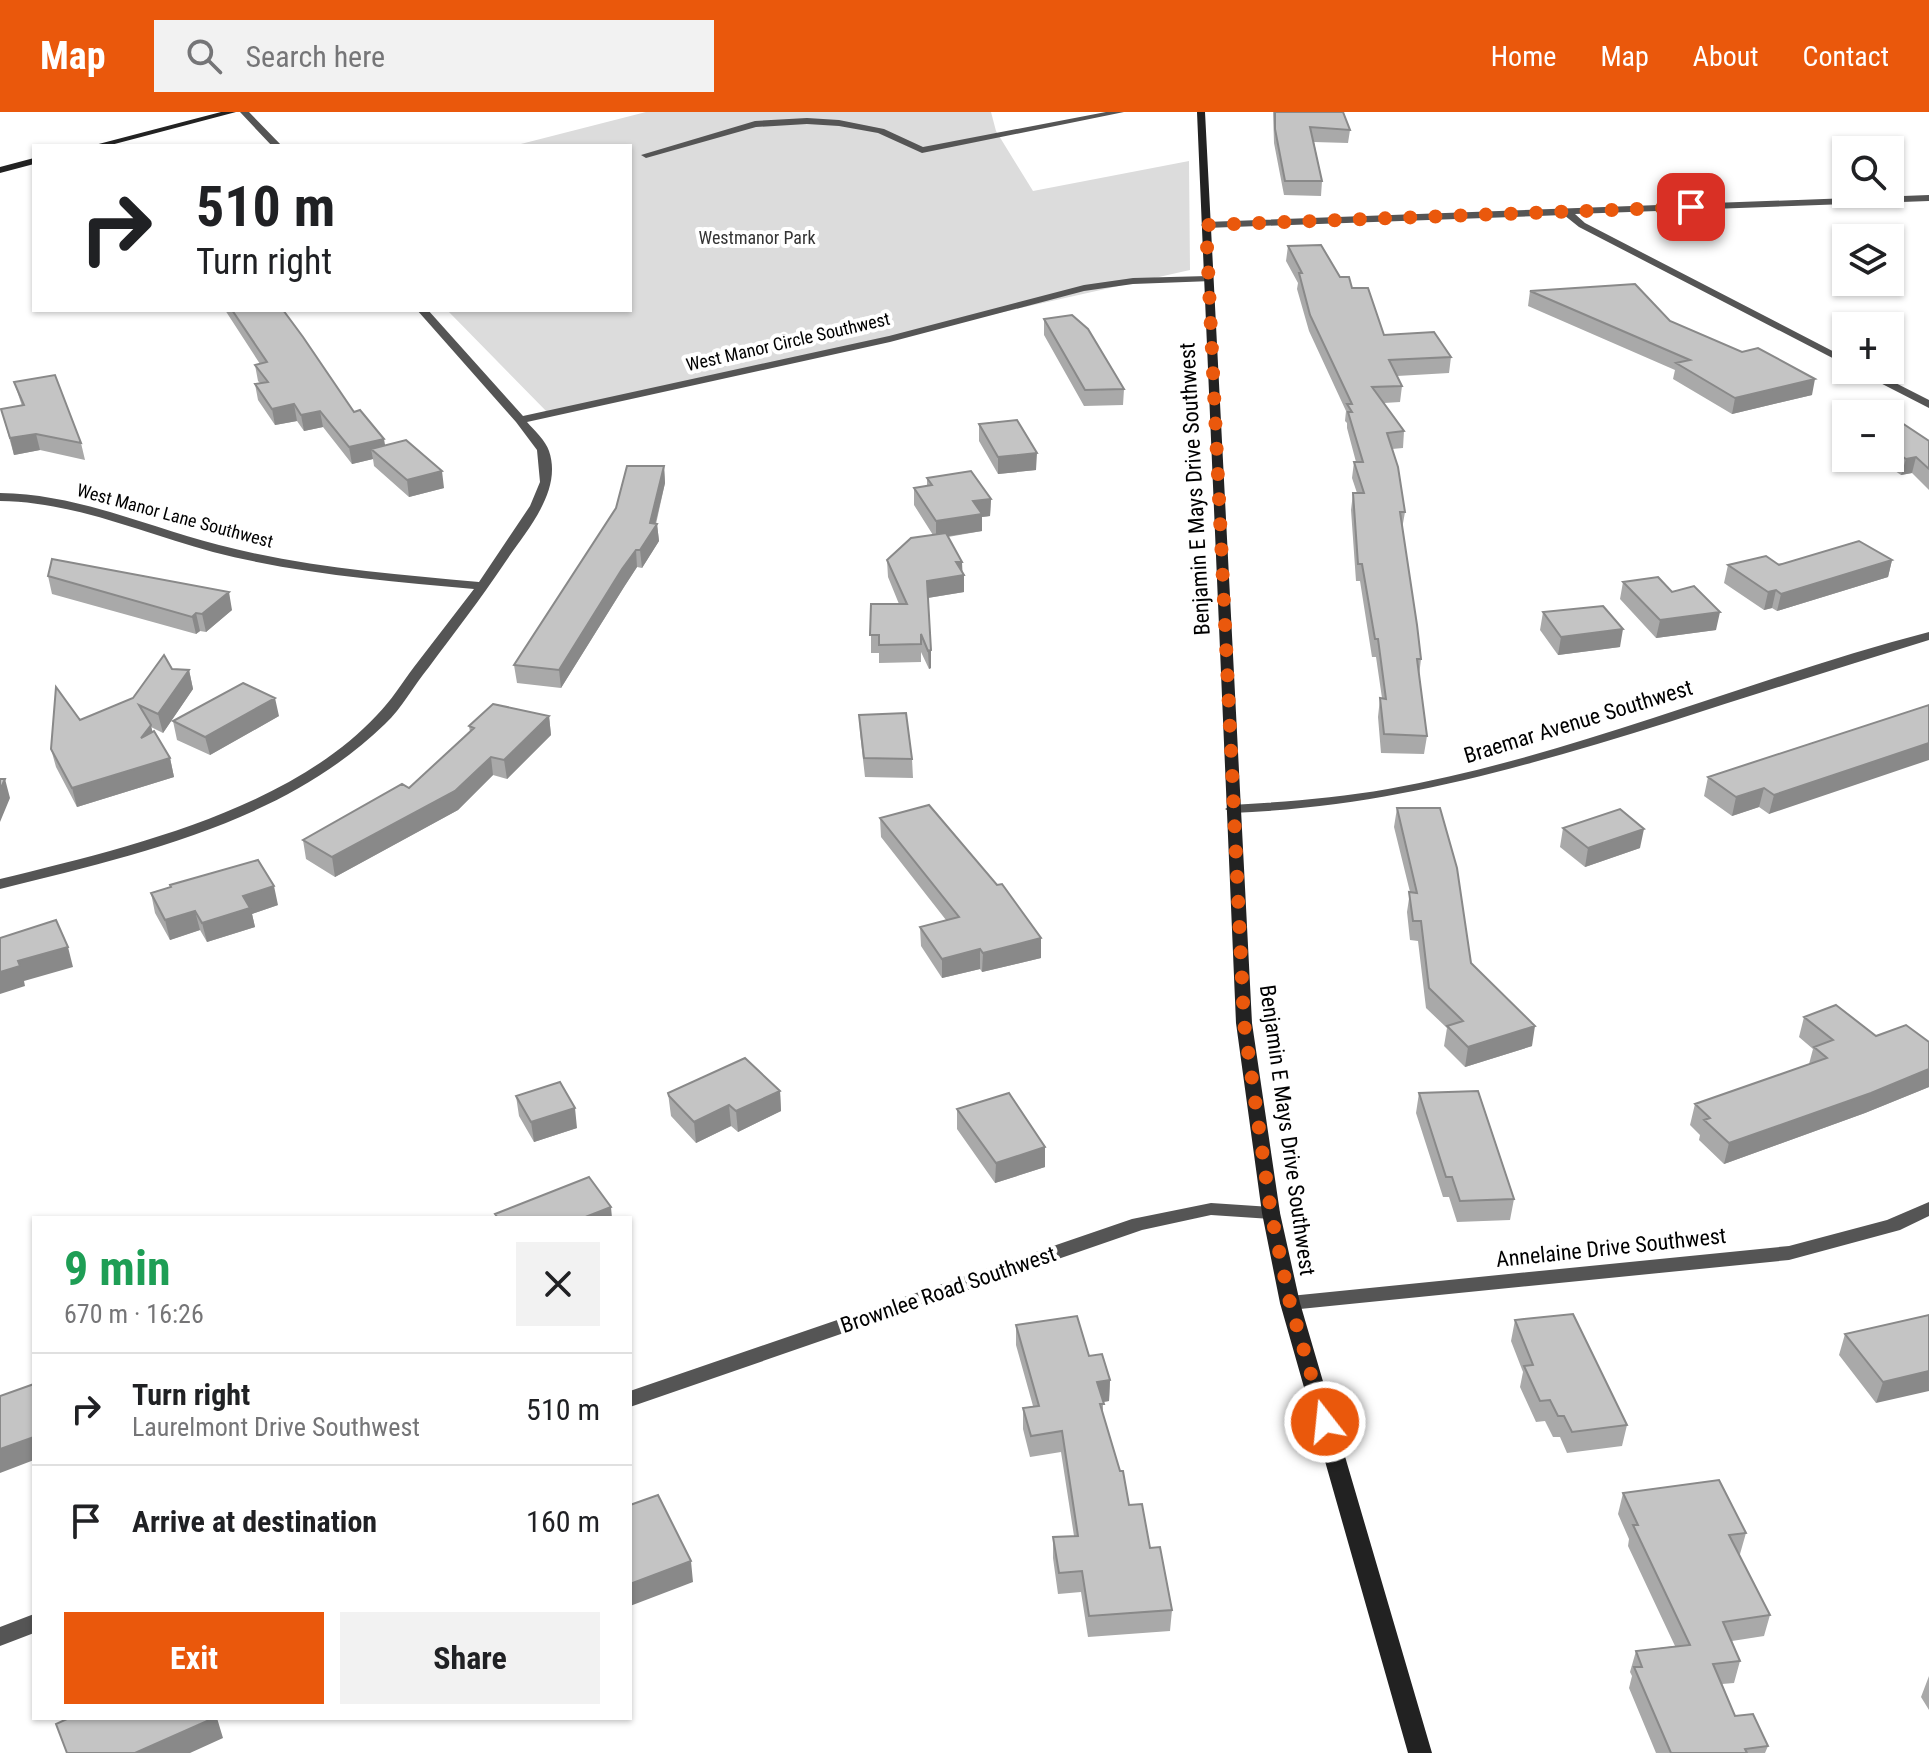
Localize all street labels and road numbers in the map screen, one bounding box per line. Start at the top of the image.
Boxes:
street label: West Manor Circle Southwest [684,308,892,375]
street label: Benjamin E Mays Drive Southwest [1174,342,1215,636]
street label: West Manor Lane Southwest [75,479,276,552]
street label: Braemar Avenue Southwest [1461,675,1695,768]
street label: Benjamin E Mays Drive Southwest [1255,983,1320,1277]
street label: Annelaine Drive Southwest [1495,1223,1727,1272]
street label: Brownlee Road Southwest [837,1241,1059,1338]

